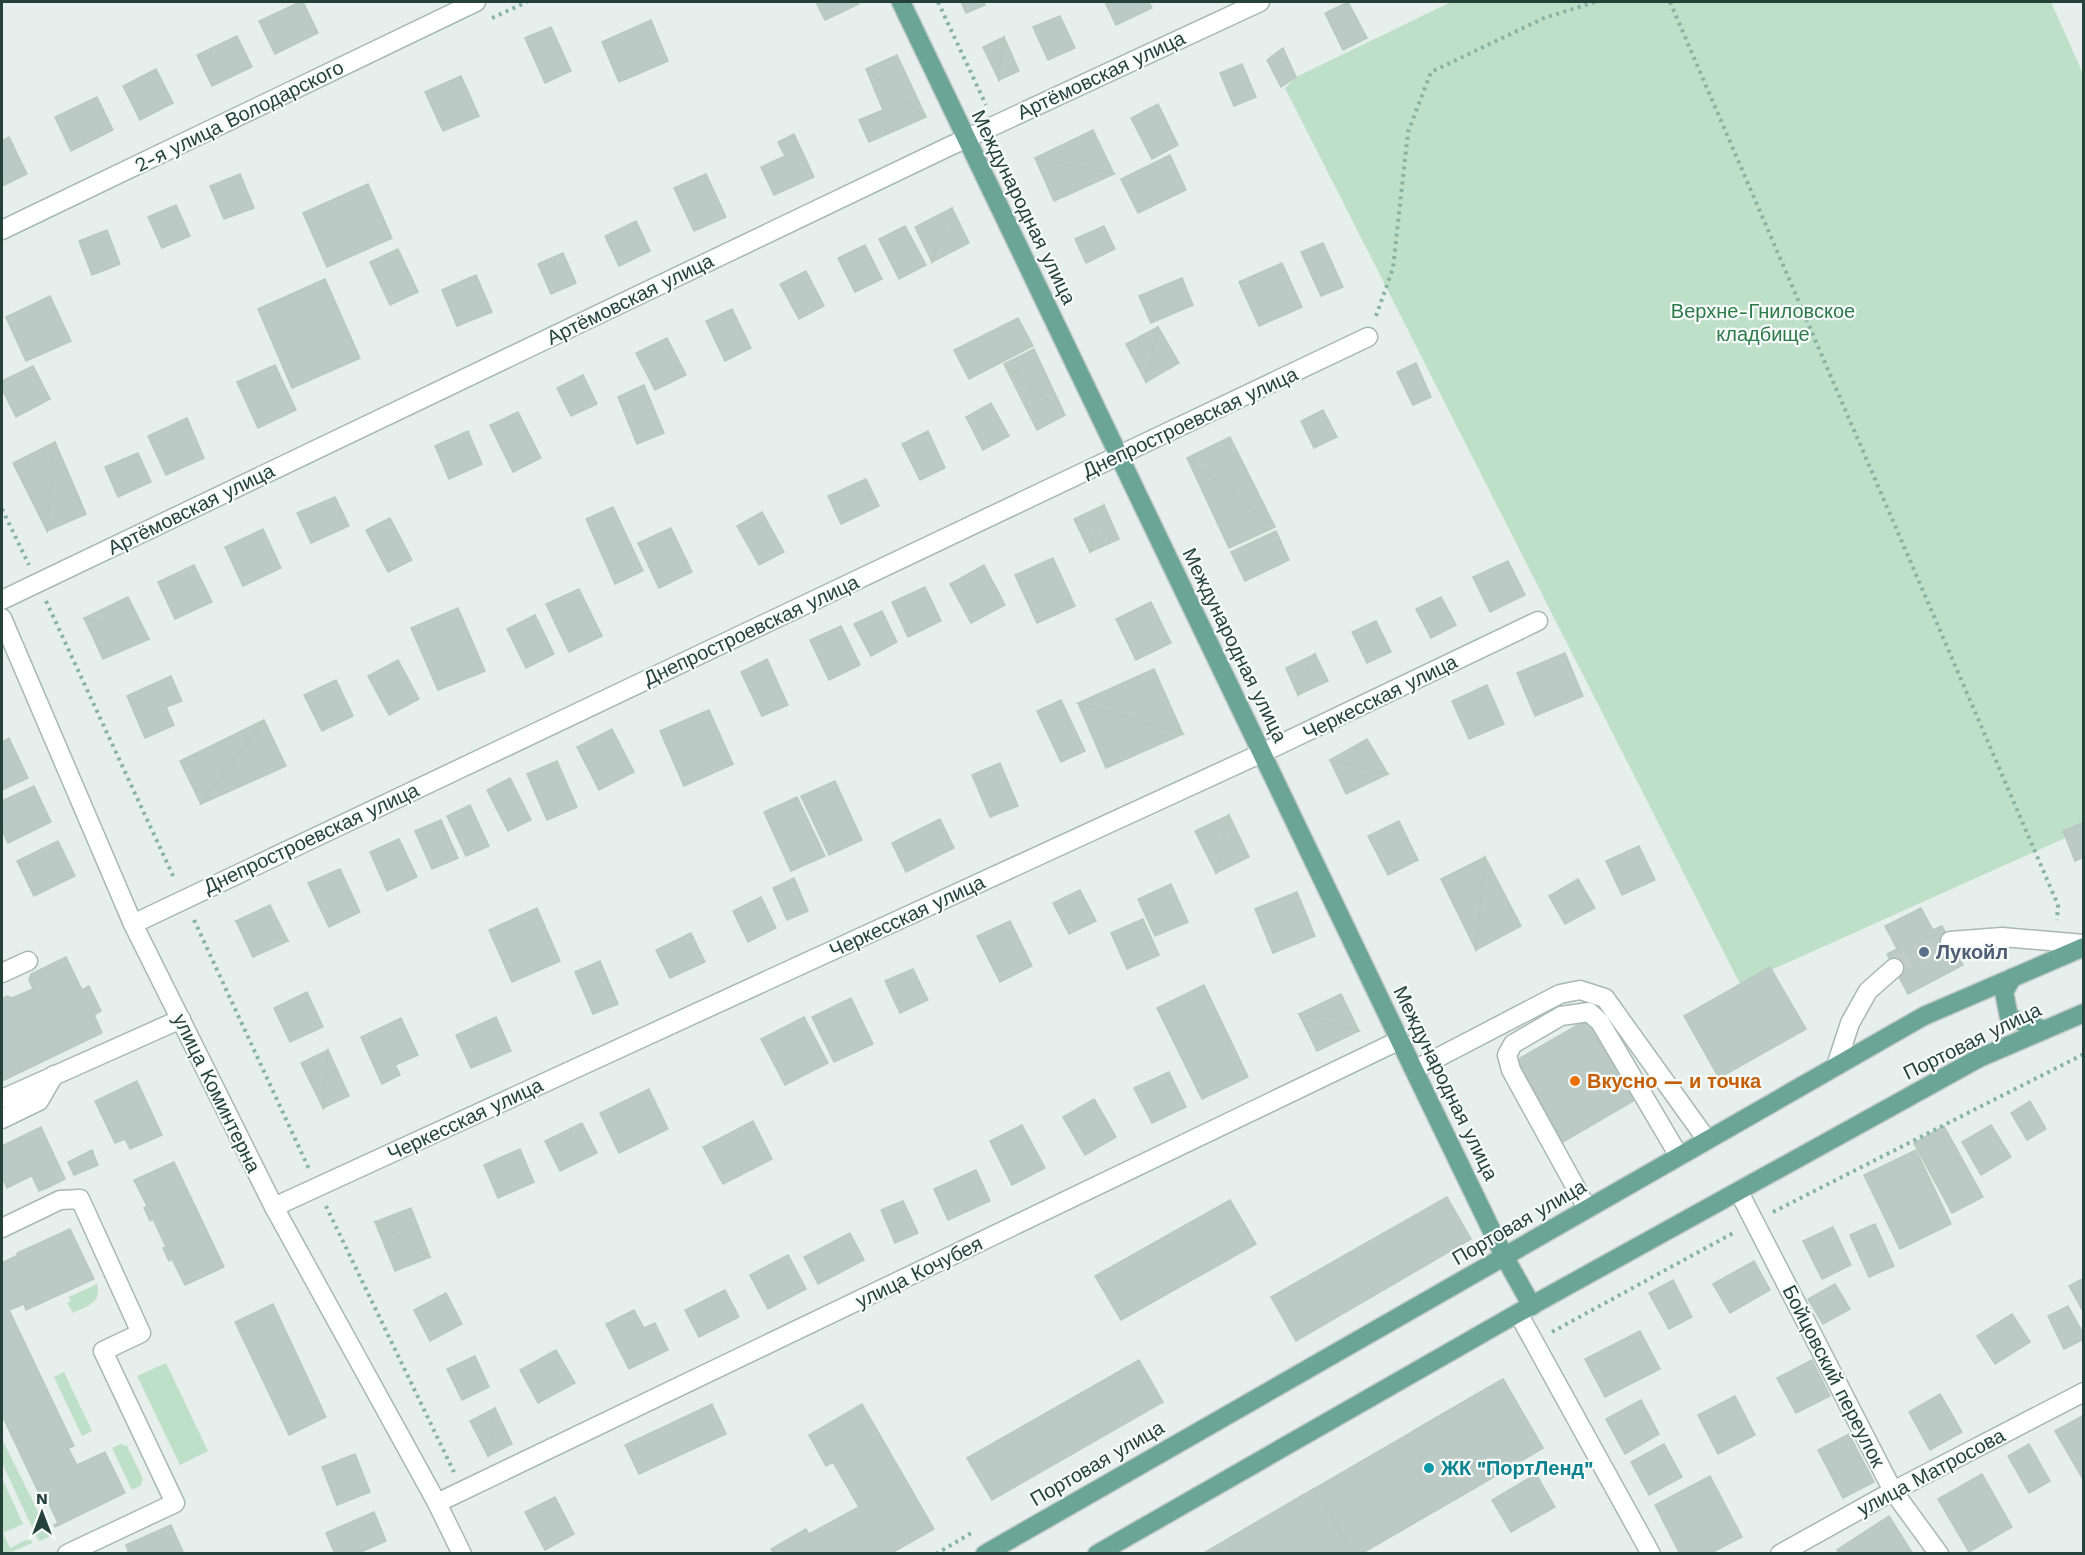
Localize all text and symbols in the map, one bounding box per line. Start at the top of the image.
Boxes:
street label: Артёмовская улица [1013,25,1190,124]
street label: 2-я улица Володарского [131,55,347,177]
street label: Международная улица [966,106,1082,309]
street label: Артёмовская улица [543,248,718,350]
park label: Верхне-Гниловское кладбище [1671,299,1855,346]
street label: Днепростроевская улица [1079,361,1302,482]
street label: Артёмовская улица [104,458,279,560]
street label: Международная улица [1177,544,1293,747]
street label: Днепростроевская улица [640,569,863,690]
street label: Черкесская улица [1299,649,1462,745]
street label: Днепростроевская улица [200,777,423,898]
street label: Черкесская улица [826,869,989,963]
place label: Лукойл [1936,940,2008,964]
marker: Лукойл [1917,945,1931,959]
street label: Международная улица [1388,982,1504,1185]
street label: Портовая улица [1899,997,2046,1085]
street label: улица Коминтерна [168,1010,266,1177]
place label: Вкусно — и точка [1587,1069,1762,1093]
street label: Черкесская улица [384,1072,547,1166]
marker: Вкусно — и точка [1568,1074,1582,1088]
street label: Портовая улица [1448,1174,1591,1270]
street label: улица Кочубея [852,1231,986,1313]
street label: Бойцовский переулок [1778,1281,1891,1471]
street label: Портовая улица [1026,1415,1169,1511]
street label: улица Матросова [1853,1423,2010,1521]
place label: ЖК "ПортЛенд" [1440,1456,1593,1480]
marker: ЖК "ПортЛенд" [1422,1461,1436,1475]
north arrow [12,1483,72,1543]
text: N [36,1489,48,1508]

